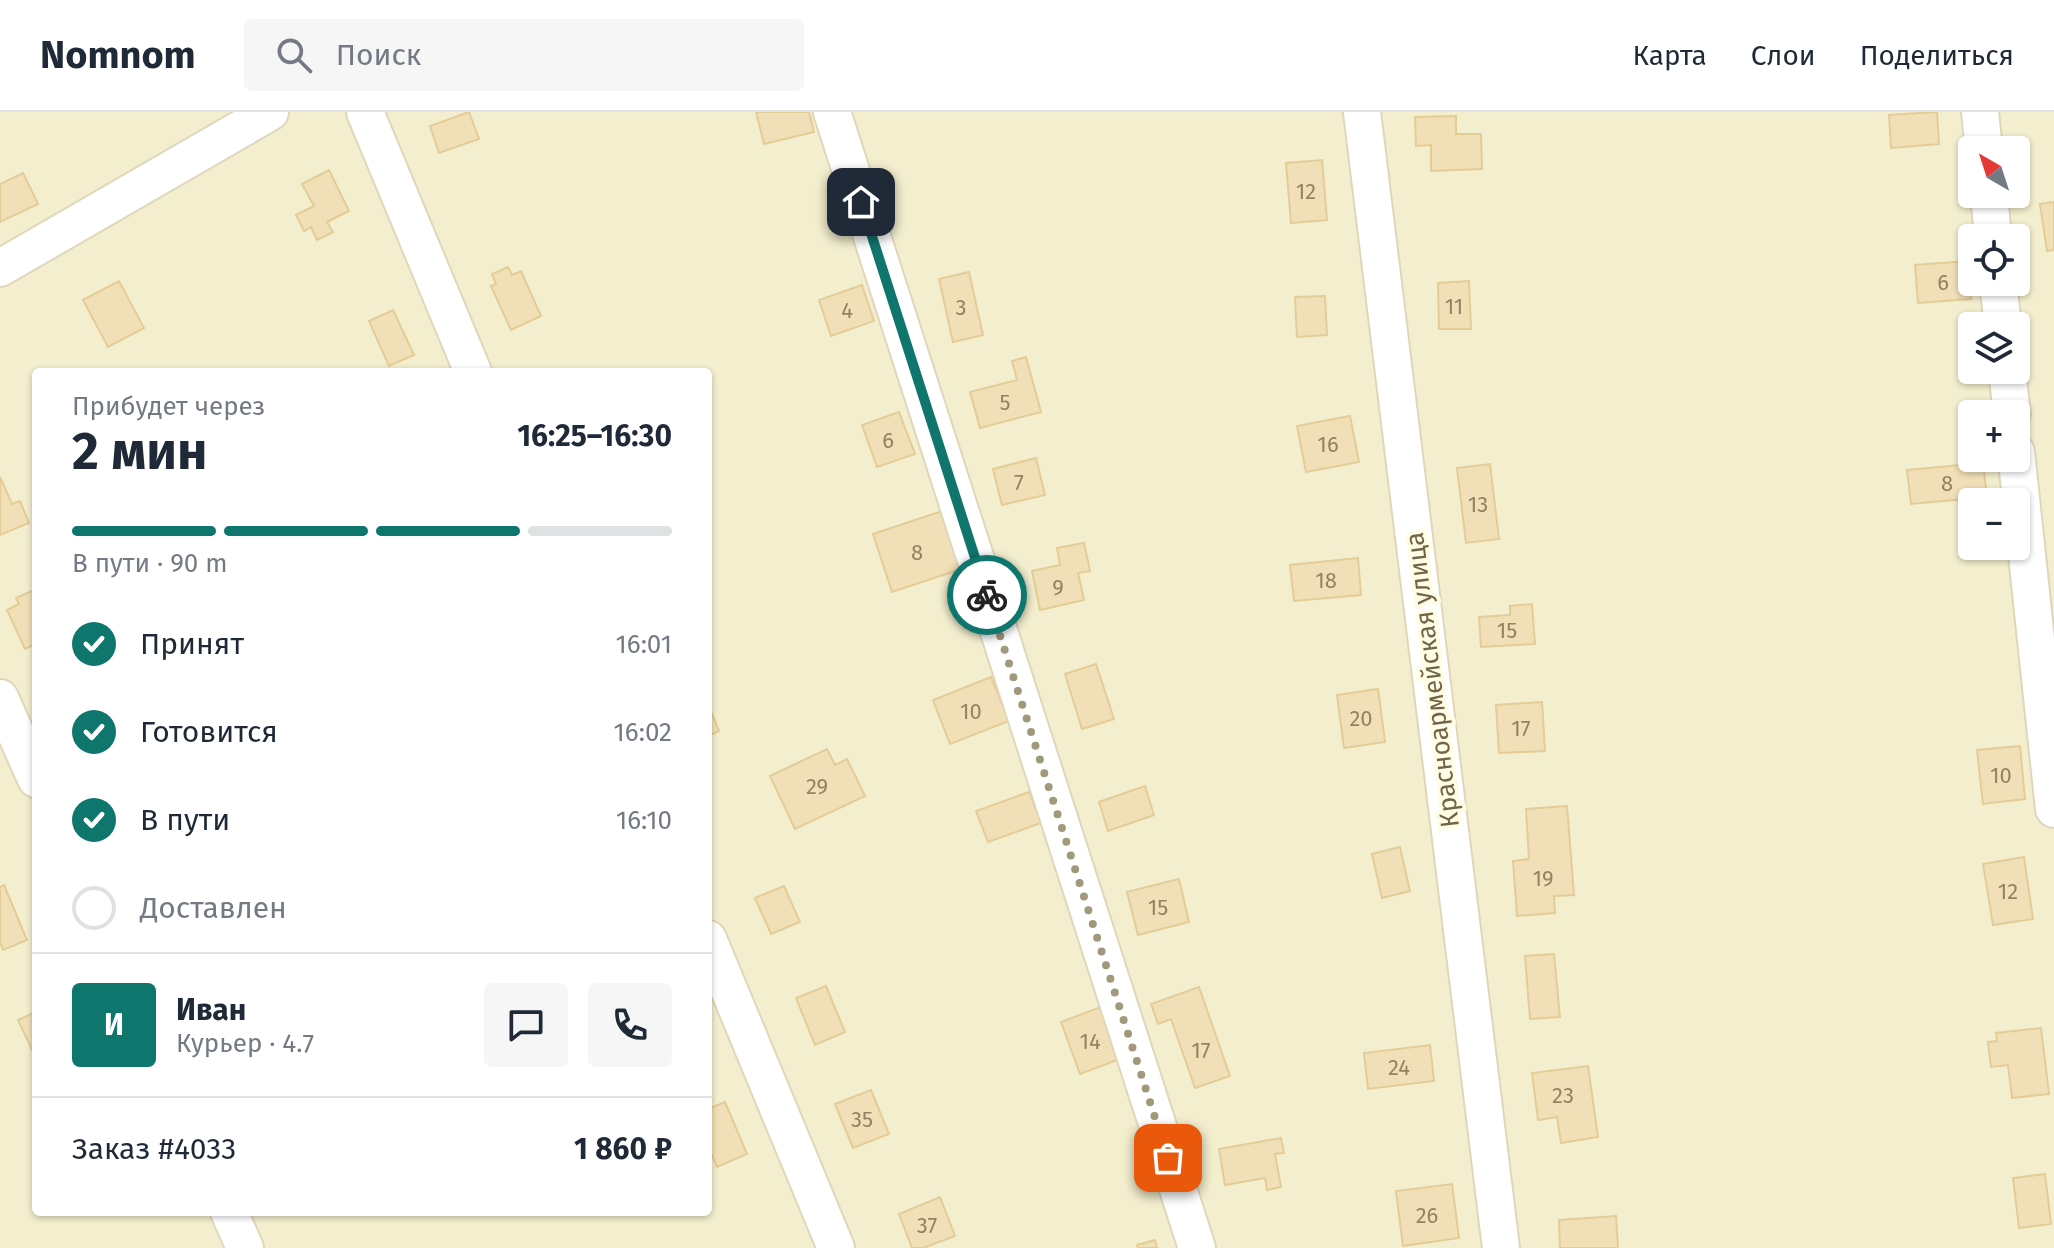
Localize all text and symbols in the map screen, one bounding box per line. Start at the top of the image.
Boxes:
search box [244,19,804,91]
text: Nomnom [40,32,196,78]
icon: search [272,33,316,77]
text: Поиск [336,37,421,73]
text: Карта [1632,39,1707,72]
text: Слои [1751,39,1816,72]
text: Поделиться [1860,39,2014,72]
north arrow [1958,136,2030,208]
map controls [1958,136,2030,560]
pin [827,168,895,236]
house number: 12 [1296,178,1316,205]
icon: home [839,180,883,224]
button: locate [1958,224,2030,296]
house number: 6 [1937,269,1949,296]
house number: 11 [1445,293,1463,320]
house number: 3 [956,294,966,321]
house number: 4 [841,297,853,324]
button: layers [1958,312,2030,384]
house number: 5 [999,389,1011,416]
text: Прибудет через [72,391,265,422]
button: + [1958,400,2030,472]
text: 16:25–16:30 [517,418,672,454]
text: 2 мин [72,420,207,483]
house number: 6 [882,427,894,454]
house number: 16 [1317,431,1339,458]
house number: 7 [1014,469,1024,496]
house number: 8 [1941,470,1953,497]
button: − [1958,488,2030,560]
house number: 13 [1468,491,1488,518]
street label: Красноармейская улица [1399,530,1466,829]
house number: 8 [911,539,923,566]
text: В пути · 90 m [72,548,228,579]
courier [947,555,1027,635]
house number: 18 [1315,567,1337,594]
icon: bike [965,573,1009,617]
house number: 9 [1052,574,1064,601]
house number: 15 [1497,617,1517,644]
icon: check [72,622,116,666]
text: Принят [140,626,244,662]
text: 16:01 [616,629,672,660]
house number: 10 [960,698,982,725]
house number: 20 [1349,705,1373,732]
icon: check [72,710,116,754]
text: Готовится [140,714,278,750]
house number: 17 [1511,715,1531,742]
text: 16:02 [614,717,672,748]
house number: 10 [1990,762,2012,789]
house number: 29 [806,773,828,800]
icon: check [72,798,116,842]
text: В пути [140,802,230,838]
text: 16:10 [616,805,672,836]
house number: 19 [1532,865,1554,892]
house number: 12 [1998,878,2018,905]
text: Доставлен [140,890,287,926]
house number: 15 [1148,894,1168,921]
button: chat [484,983,568,1067]
button: phone [588,983,672,1067]
text: Иван [176,992,246,1028]
text: И [104,1007,124,1043]
text: Курьер · 4.7 [176,1028,314,1059]
house number: 14 [1079,1028,1101,1055]
house number: 17 [1191,1037,1211,1064]
house number: 24 [1388,1054,1410,1081]
house number: 23 [1552,1082,1574,1109]
house number: 35 [851,1106,873,1133]
pin [1134,1124,1202,1192]
text: Заказ #4033 [72,1131,236,1167]
text: 1 860 ₽ [574,1131,672,1167]
icon: bag [1146,1136,1190,1180]
house number: 26 [1416,1202,1438,1229]
house number: 37 [917,1212,938,1239]

